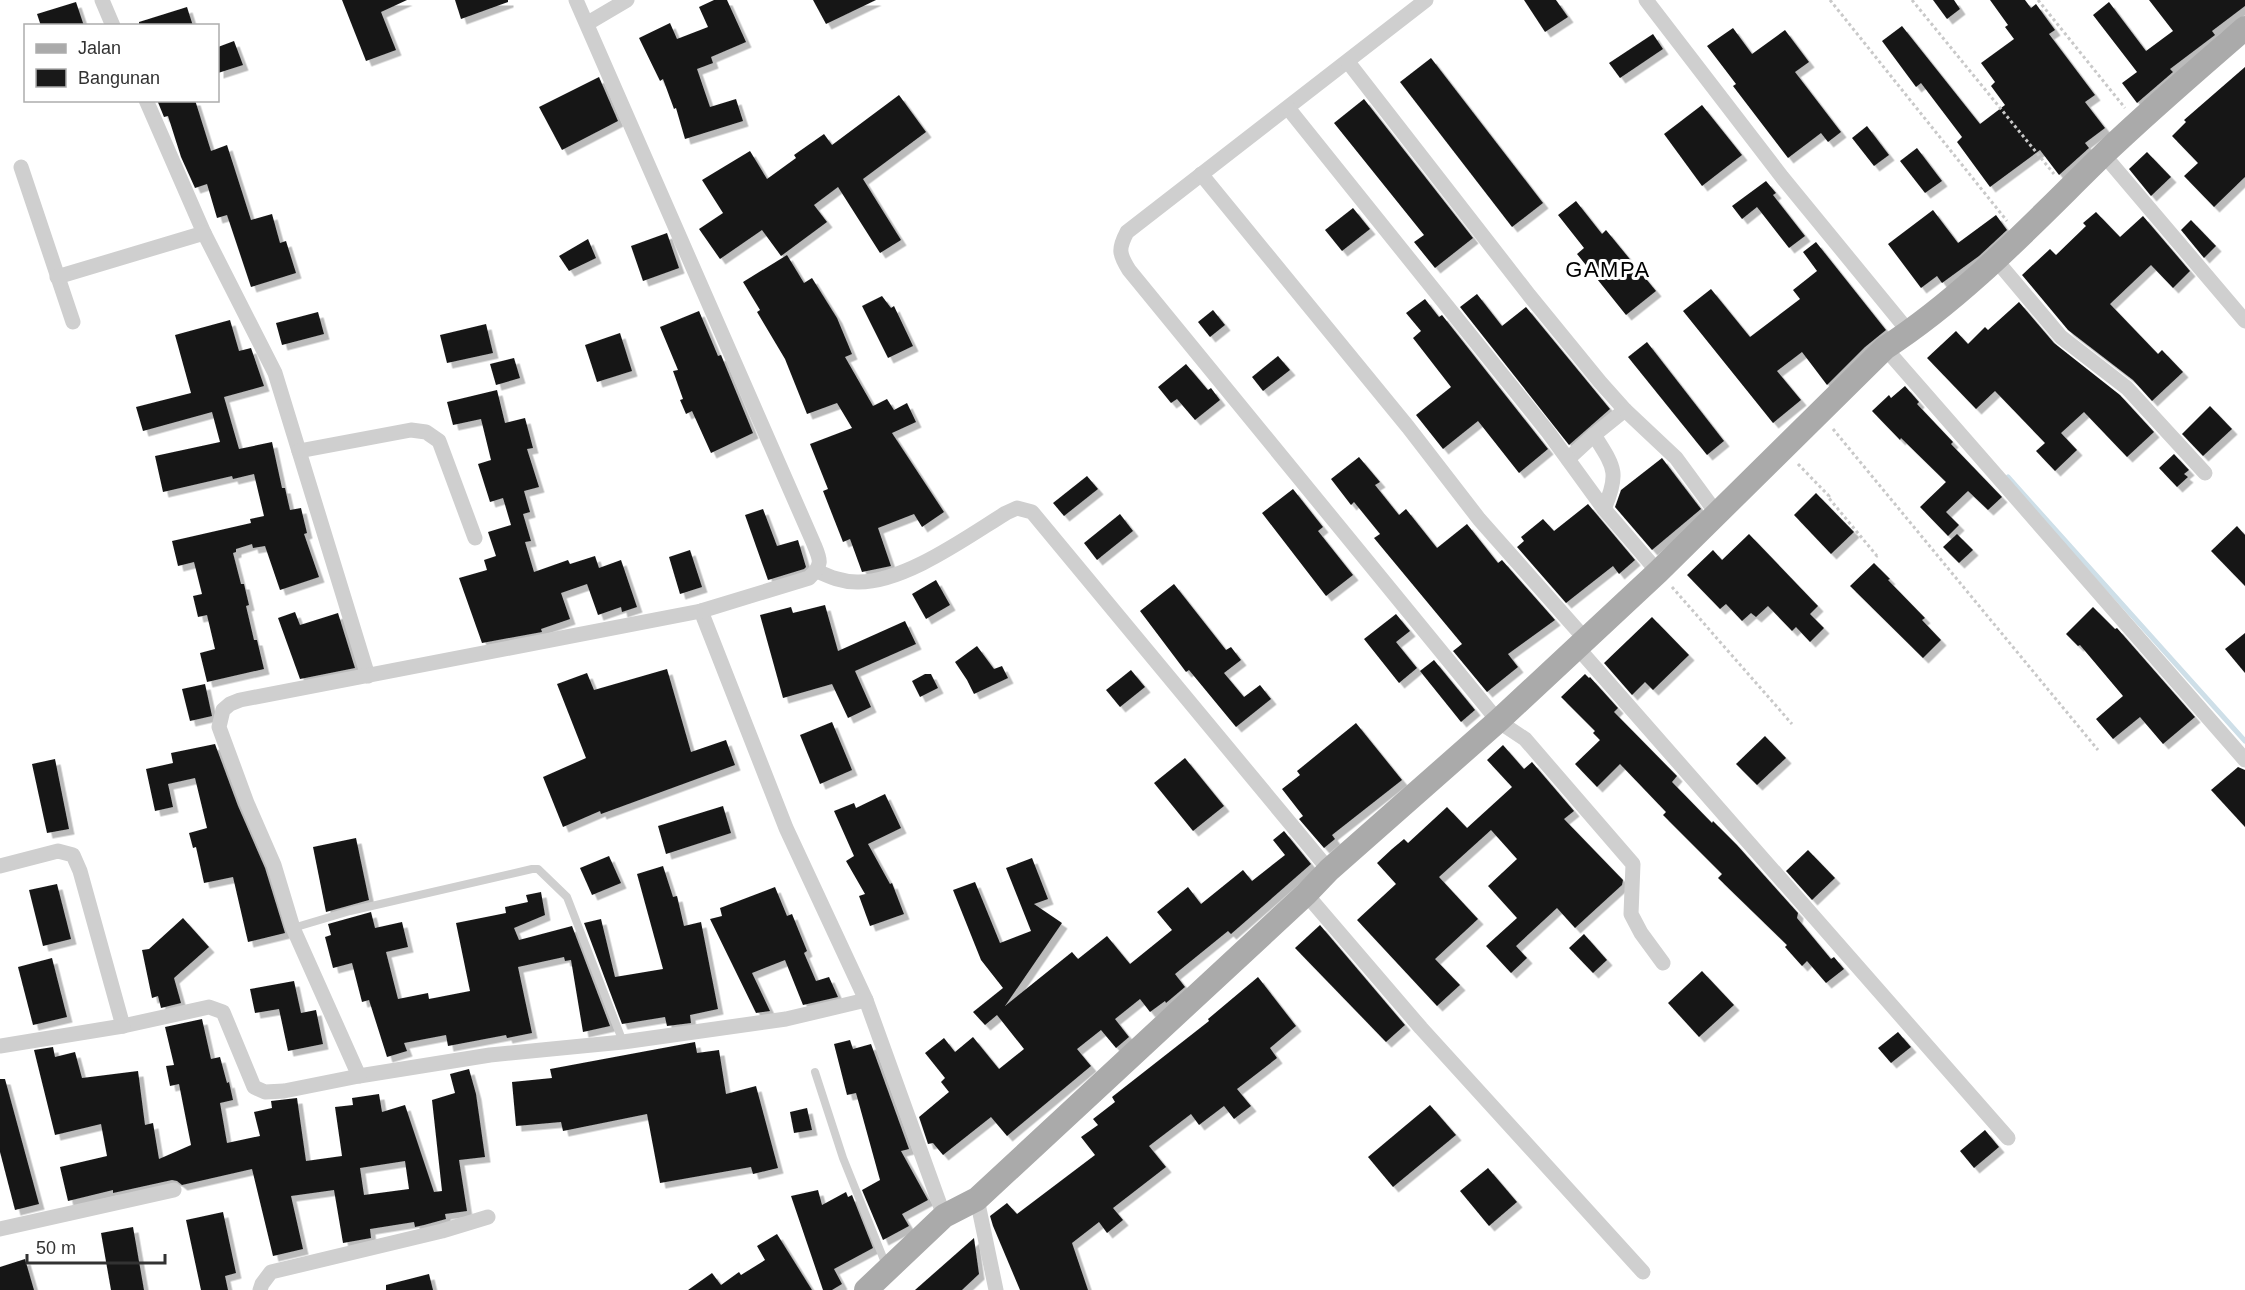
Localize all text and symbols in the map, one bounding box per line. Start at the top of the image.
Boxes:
legend [24,24,219,102]
text: Jalan [78,38,121,58]
text: Bangunan [78,68,160,88]
district label: GAMPA [1565,257,1651,282]
scale bar [27,1227,165,1265]
text: 50 m [36,1238,76,1258]

